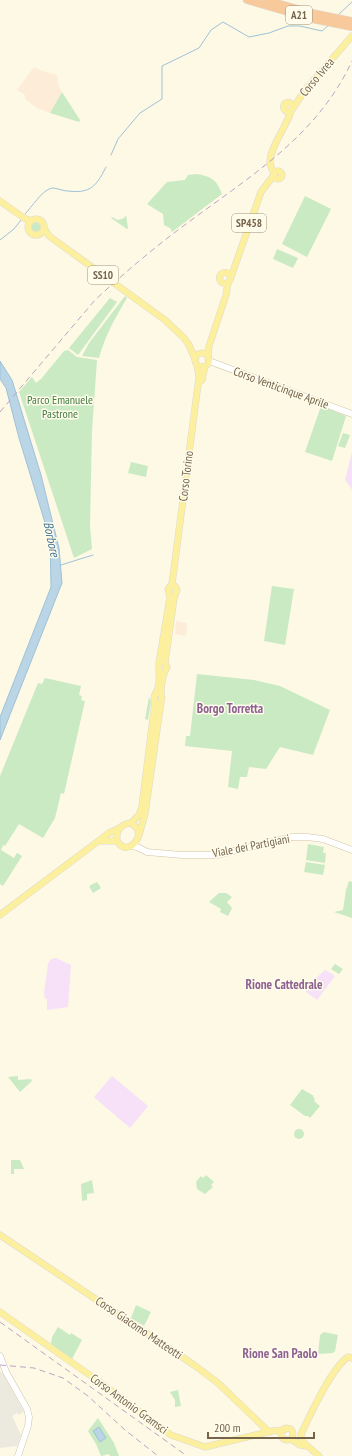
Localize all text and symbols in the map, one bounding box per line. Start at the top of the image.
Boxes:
road number: A21 [286,6,312,24]
street label: Corso Ivrea [296,54,337,99]
road number: SP458 [232,214,266,232]
road number: SS10 [88,266,118,284]
street label: Corso Venticinque Aprile [231,363,331,412]
park label: Parco Emanuele Pastrone [27,392,93,421]
street label: Corso Torino [175,450,196,502]
water label: Borbore [40,520,64,560]
district label: Borgo Torretta [197,700,263,717]
street label: Viale dei Partigiani [210,831,291,861]
district label: Rione Cattedrale [245,976,323,993]
street label: Corso Giacomo Matteotti [93,1293,186,1362]
district label: Rione San Paolo [243,1345,318,1362]
street label: Corso Antonio Gramsci [87,1370,171,1437]
scale bar [208,1414,314,1440]
text: 200 m [214,1420,241,1435]

